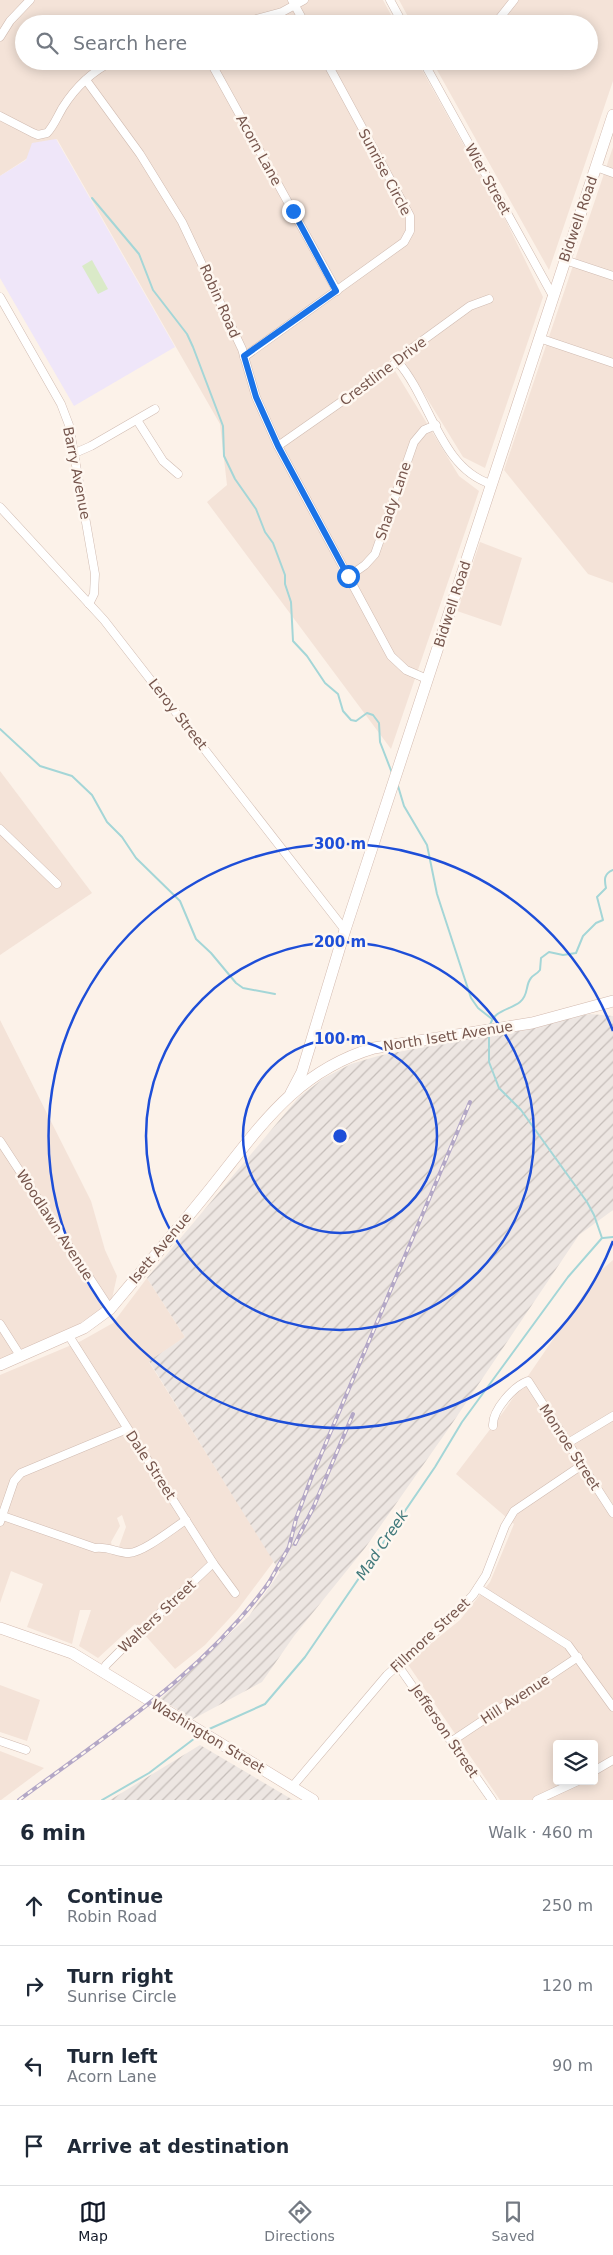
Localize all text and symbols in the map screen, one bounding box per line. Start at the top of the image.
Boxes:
search box [15,15,598,70]
icon: search [33,29,61,57]
text: Search here [73,32,187,54]
street label: Acorn Lane [233,112,285,188]
street label: Sunrise Circle [355,126,415,218]
street label: Wier Street [462,141,514,218]
street label: Bidwell Road [556,174,600,264]
route end [282,200,305,223]
street label: Robin Road [197,262,243,340]
street label: Crestline Drive [337,333,429,409]
street label: Barry Avenue [60,425,94,521]
street label: Shady Lane [372,460,414,542]
street label: Bidwell Road [431,559,473,649]
route start [337,565,360,588]
street label: Leroy Street [145,675,211,753]
text: 300 m [314,835,366,853]
text: 200 m [314,933,366,951]
street label: North Isett Avenue [382,1018,514,1054]
text: 100 m [314,1030,366,1048]
centre of rings [331,1127,349,1145]
street label: Woodlawn Avenue [13,1167,97,1283]
street label: Isett Avenue [126,1209,194,1287]
street label: Monroe Street [536,1401,604,1493]
street label: Dale Street [123,1428,179,1503]
water label: Mad Creek [352,1506,413,1583]
street label: Walters Street [115,1576,199,1656]
street label: Fillmore Street [387,1594,473,1676]
street label: Hill Avenue [478,1671,552,1727]
street label: Jefferson Street [407,1681,482,1781]
street label: Washington Street [148,1696,268,1776]
map controls [553,1740,598,1785]
button: layers [553,1740,598,1785]
text: 6 min [20,1821,86,1845]
text: Walk · 460 m [488,1823,593,1842]
text: Continue [67,1885,163,1907]
icon: ahead [20,1892,48,1920]
text: 250 m [542,1896,593,1915]
text: Robin Road [67,1907,157,1926]
text: Turn right [67,1965,173,1987]
icon: right [20,1972,48,2000]
text: 120 m [542,1976,593,1995]
text: Sunrise Circle [67,1987,177,2006]
text: Turn left [67,2045,158,2067]
icon: left [20,2052,48,2080]
text: 90 m [552,2056,593,2075]
text: Acorn Lane [67,2067,156,2086]
icon: arrive [20,2132,48,2160]
text: Arrive at destination [67,2135,289,2157]
tab: Map [78,2198,108,2244]
tab: Directions [264,2198,335,2244]
tab: Saved [491,2198,535,2244]

